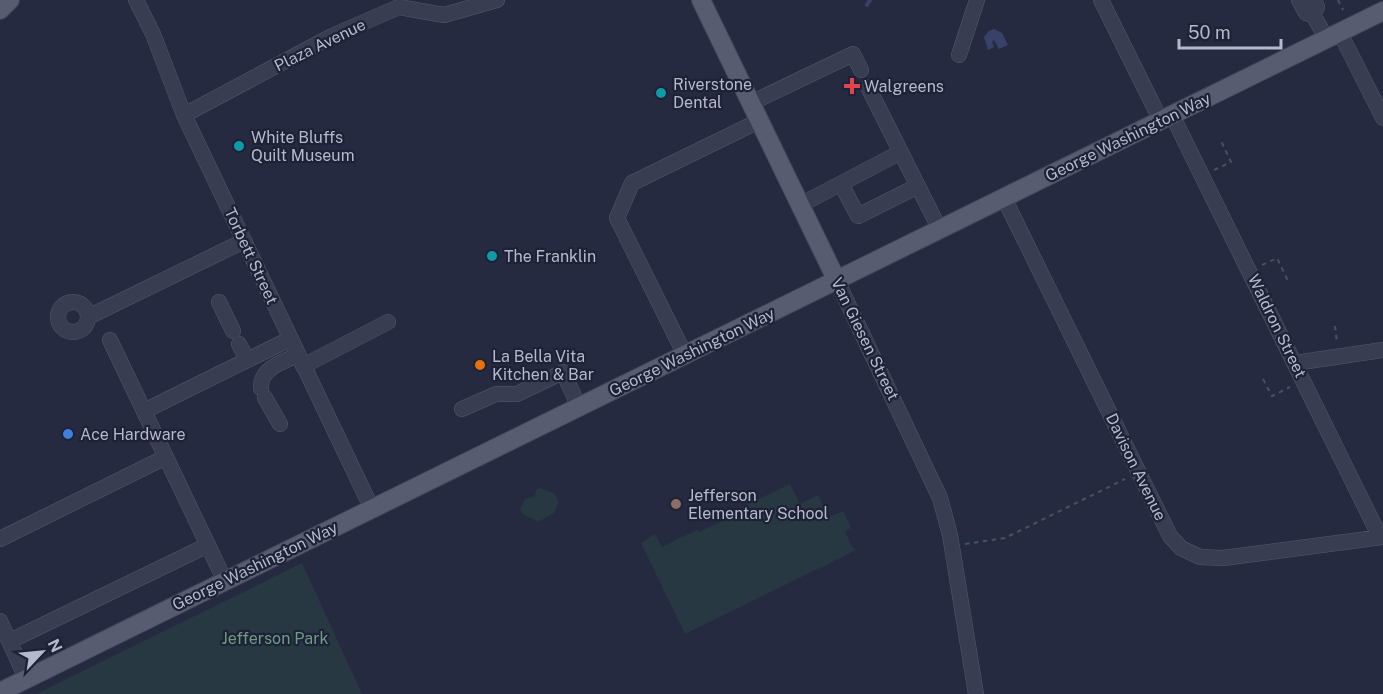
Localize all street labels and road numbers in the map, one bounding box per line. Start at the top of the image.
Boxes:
street label: Plaza Avenue [271,15,369,75]
street label: George Washington Way [1042,88,1214,185]
street label: Torbett Street [220,205,282,307]
street label: Waldron Street [1244,271,1310,381]
street label: Van Giesen Street [827,275,903,403]
street label: George Washington Way [606,303,778,400]
street label: Davison Avenue [1102,410,1170,524]
street label: George Washington Way [169,517,341,614]

